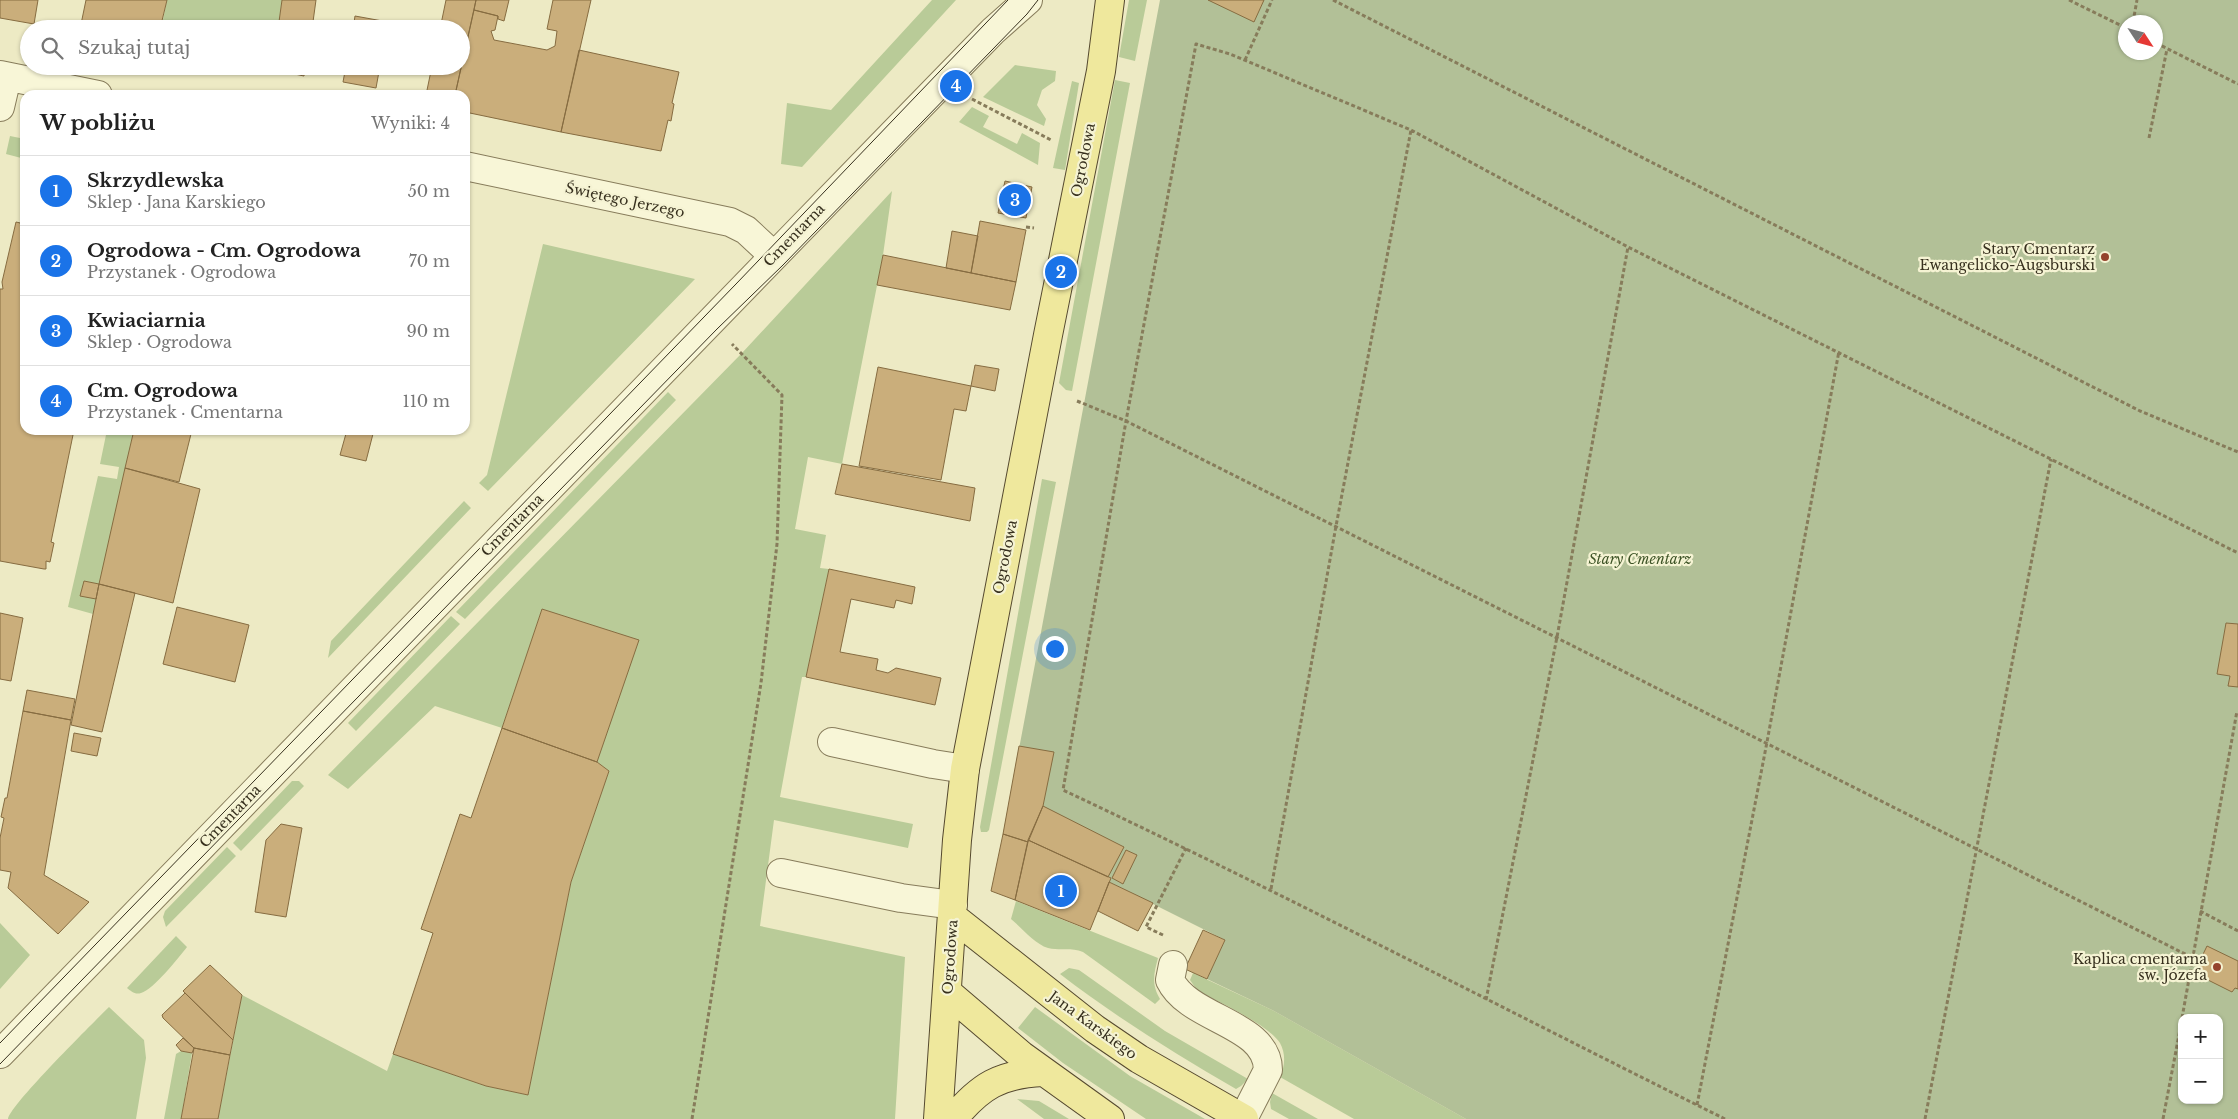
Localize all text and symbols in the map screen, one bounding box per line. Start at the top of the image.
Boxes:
north arrow [2118,15,2163,60]
search box [20,20,470,75]
icon: search [38,34,66,62]
text: Szukaj tutaj [78,36,190,59]
pin: 4 [940,67,972,105]
text: W pobliżu [40,110,155,136]
text: Wyniki: 4 [371,113,450,133]
street label: Ogrodowa [1067,121,1099,199]
text: Skrzydlewska [87,169,224,192]
street label: Świętego Jerzego [564,178,686,221]
text: 1 [53,181,59,201]
text: 50 m [408,181,450,201]
pin: 3 [999,181,1031,219]
text: Sklep · Jana Karskiego [87,192,266,212]
street label: Cmentarna [759,199,829,270]
text: Ogrodowa - Cm. Ogrodowa [87,239,361,262]
place label: Stary Cmentarz Ewangelicko-Augsburski [1919,240,2095,274]
text: 2 [51,251,61,271]
text: 70 m [409,251,450,271]
marker: Stary Cmentarz Ewangelicko-Augsburski [2099,251,2111,263]
pin: 2 [1045,253,1077,291]
text: Przystanek · Ogrodowa [87,262,276,282]
text: Kwiaciarnia [87,309,206,332]
text: 3 [51,321,61,341]
text: 90 m [407,321,450,341]
text: Sklep · Ogrodowa [87,332,232,352]
text: Cm. Ogrodowa [87,379,238,402]
text: 4 [51,391,61,411]
text: 110 m [403,391,450,411]
text: Przystanek · Cmentarna [87,402,283,422]
street label: Cmentarna [477,490,547,560]
street label: Ogrodowa [989,518,1021,596]
park label: Stary Cmentarz [1588,550,1692,568]
your location [1042,636,1068,662]
street label: Cmentarna [195,780,265,851]
pin: 1 [1045,872,1077,910]
street label: Ogrodowa [938,919,962,995]
place label: Kaplica cmentarna św. Józefa [2073,950,2207,984]
marker: Kaplica cmentarna św. Józefa [2211,961,2223,973]
street label: Jana Karskiego [1044,986,1141,1063]
map controls [2178,1014,2223,1104]
button: + [2178,1014,2223,1059]
button: − [2178,1059,2223,1104]

